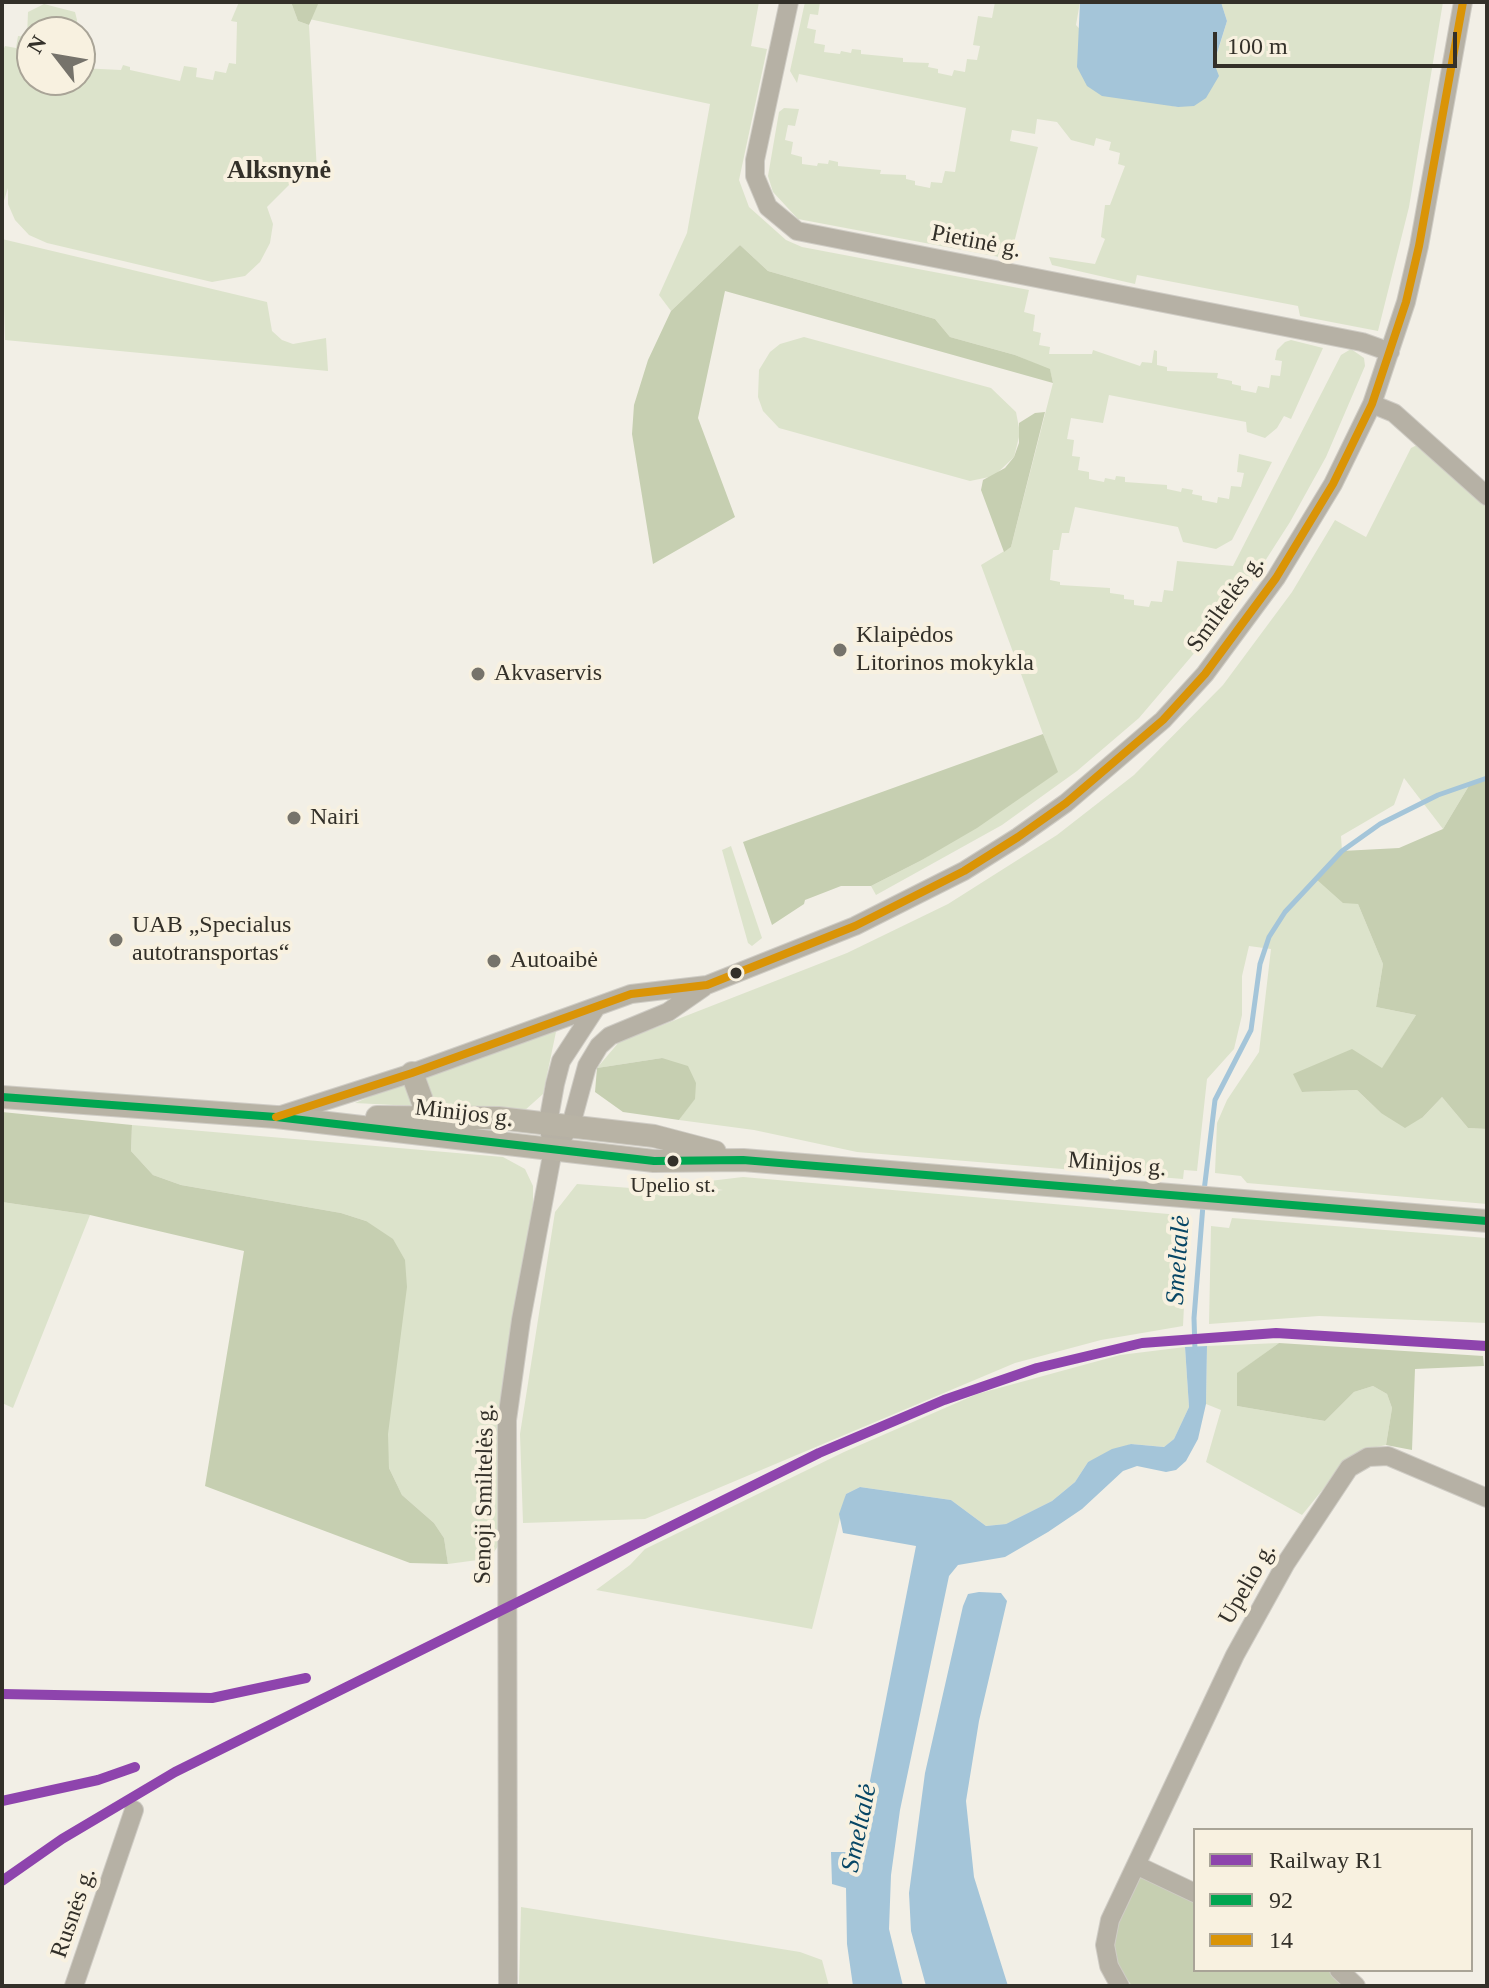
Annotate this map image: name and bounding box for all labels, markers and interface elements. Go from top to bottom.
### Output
north arrow [16,16,96,96]
scale bar [1217,16,1461,66]
text: N [22,31,52,58]
text: 100 m [1227,33,1288,59]
district label: Alksnynė [227,155,331,187]
street label: Pietinė g. [929,219,1023,265]
street label: Smiltelės g. [1181,550,1271,658]
place label: Klaipėdos Litorinos mokykla [856,622,1034,678]
marker: Klaipėdos Litorinos mokykla [831,641,849,659]
place label: Akvaservis [494,660,602,688]
marker: Akvaservis [469,665,487,683]
place label: Nairi [310,804,359,832]
marker: Nairi [285,809,303,827]
place label: UAB „Specialus autotransportas“ [132,912,291,968]
marker: UAB „Specialus autotransportas“ [107,931,125,949]
place label: Autoaibė [510,947,598,975]
marker: Autoaibė [485,952,503,970]
unlabelled marker [728,965,744,981]
street label: Minijos g. [413,1094,515,1134]
street label: Minijos g. [1067,1146,1167,1184]
marker: Upelio st. [665,1153,681,1169]
place label: Upelio st. [630,1173,716,1199]
water label: Smeltalė [1160,1214,1198,1306]
street label: Senoji Smiltelės g. [469,1403,501,1585]
street label: Upelio g. [1213,1538,1283,1630]
water label: Smeltalė [835,1781,885,1875]
legend [1193,1828,1473,1972]
text: Railway R1 [1269,1847,1383,1873]
street label: Rusnės g. [45,1864,103,1962]
text: 92 [1269,1887,1293,1913]
text: 14 [1269,1927,1293,1953]

